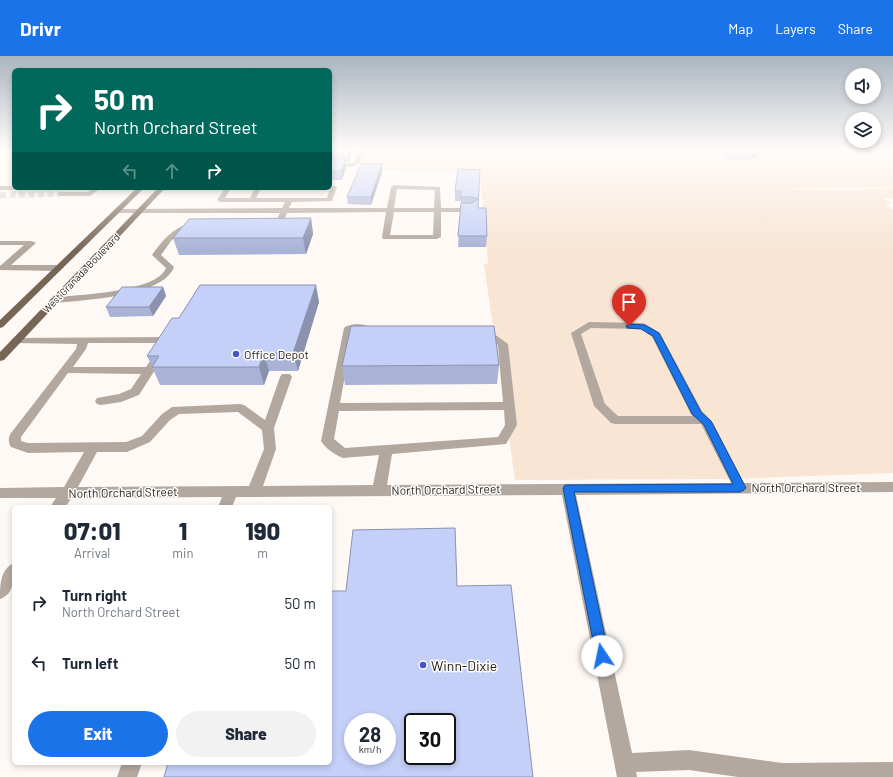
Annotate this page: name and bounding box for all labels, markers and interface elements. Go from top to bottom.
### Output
text: Drivr [20,17,61,40]
text: Map [728,20,753,37]
text: Layers [775,20,816,37]
text: Share [838,20,873,37]
map controls [845,68,881,148]
button: sound [845,68,881,104]
text: 50 m [94,82,154,116]
icon: right [28,84,80,136]
button: layers [845,112,881,148]
text: North Orchard Street [94,116,258,138]
icon: left [119,160,141,182]
icon: ahead [161,160,183,182]
icon: right [203,160,225,182]
street label: West Granada Boulevard [40,231,122,315]
pin [612,285,646,326]
icon: arrive [618,291,640,313]
place label: Office Depot [244,347,309,361]
marker: Office Depot [231,349,241,359]
street label: North Orchard Street [751,480,861,494]
street label: North Orchard Street [391,481,501,497]
street label: North Orchard Street [68,484,178,500]
text: 07:01 [64,516,121,545]
text: 1 [179,516,187,545]
text: 190 [245,516,280,545]
text: Arrival [74,545,110,561]
text: min [172,545,193,561]
text: m [257,545,268,561]
text: Turn right [62,586,127,604]
icon: right [28,592,50,614]
text: 50 m [284,594,316,612]
text: North Orchard Street [62,604,180,620]
position arrow [581,635,623,677]
icon: left [28,652,50,674]
text: Turn left [62,654,118,672]
text: 50 m [284,654,316,672]
place label: Winn-Dixie [431,657,497,674]
marker: Winn-Dixie [418,660,428,670]
button: Exit [28,711,168,757]
button: Share [176,711,316,757]
speed limit sign: 30 [404,713,456,765]
text: 28 [359,722,381,746]
text: km/h [359,743,381,755]

